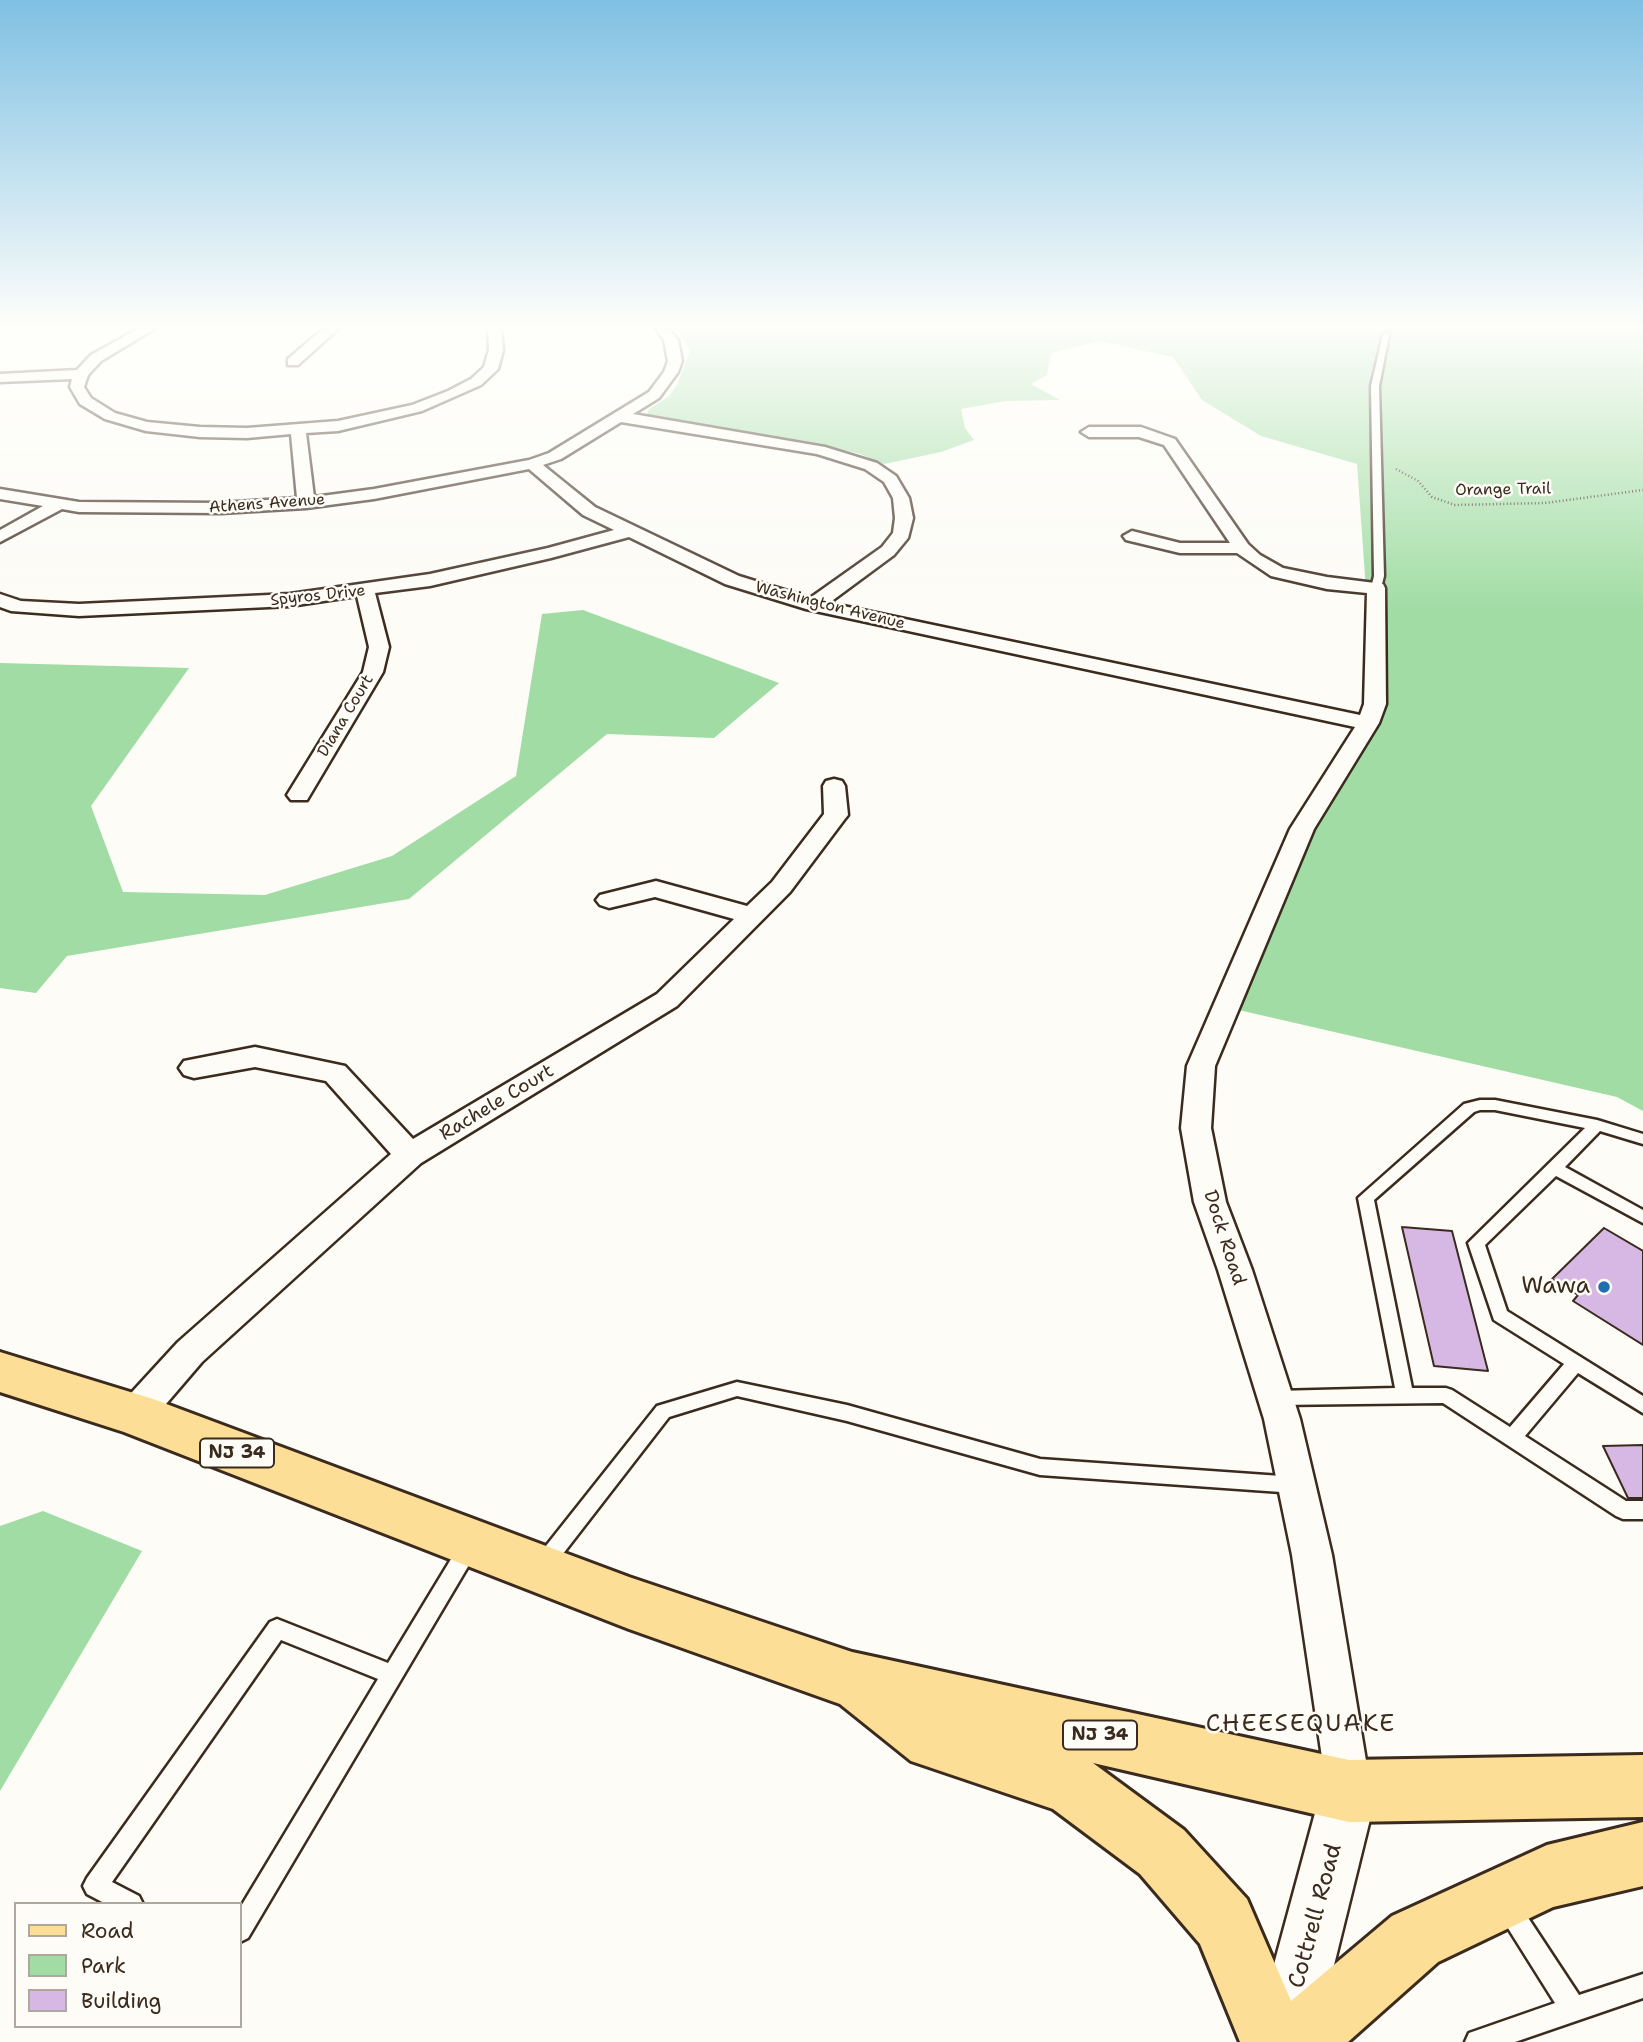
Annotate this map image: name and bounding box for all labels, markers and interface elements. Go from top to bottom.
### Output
street label: Orange Trail [1455,480,1551,500]
street label: Athens Avenue [208,490,326,518]
street label: Washington Avenue [753,578,907,634]
street label: Spyros Drive [270,581,366,611]
street label: Diana Court [314,671,378,761]
street label: Rachele Court [436,1060,558,1146]
street label: Dock Road [1198,1188,1250,1288]
place label: Wawa [1521,1273,1590,1301]
marker: Wawa [1596,1279,1612,1295]
road number: NJ 34 [200,1438,274,1468]
district label: CHEESEQUAKE [1207,1711,1395,1739]
road number: NJ 34 [1063,1720,1137,1750]
street label: Cottrell Road [1283,1841,1349,1991]
legend [14,1902,242,2028]
text: Road [81,1917,134,1945]
text: Park [81,1952,126,1980]
text: Building [81,1987,161,2015]

